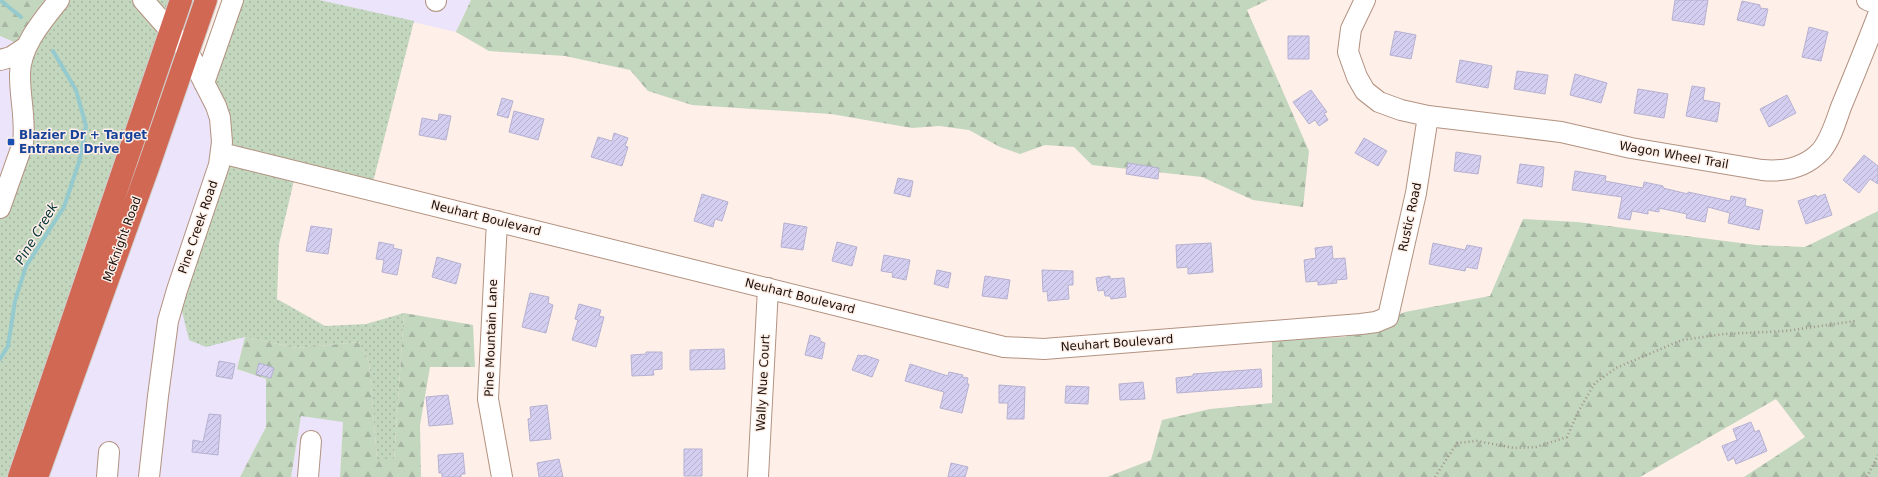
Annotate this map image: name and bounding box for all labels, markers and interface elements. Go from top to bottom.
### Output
place label: Blazier Dr + Target Entrance Drive [19,128,147,156]
marker: Blazier Dr + Target Entrance Drive [6,137,16,147]
street label: Wagon Wheel Trail [1618,138,1730,172]
street label: Pine Creek Road [175,178,221,276]
street label: Rustic Road [1396,181,1424,253]
street label: McKnight Road [100,194,144,284]
street label: Neuhart Boulevard [429,198,543,238]
water label: Pine Creek [12,199,61,267]
street label: Neuhart Boulevard [743,276,857,316]
street label: Pine Mountain Lane [482,279,500,397]
street label: Neuhart Boulevard [1060,332,1174,354]
street label: Wally Nue Court [753,334,773,432]

